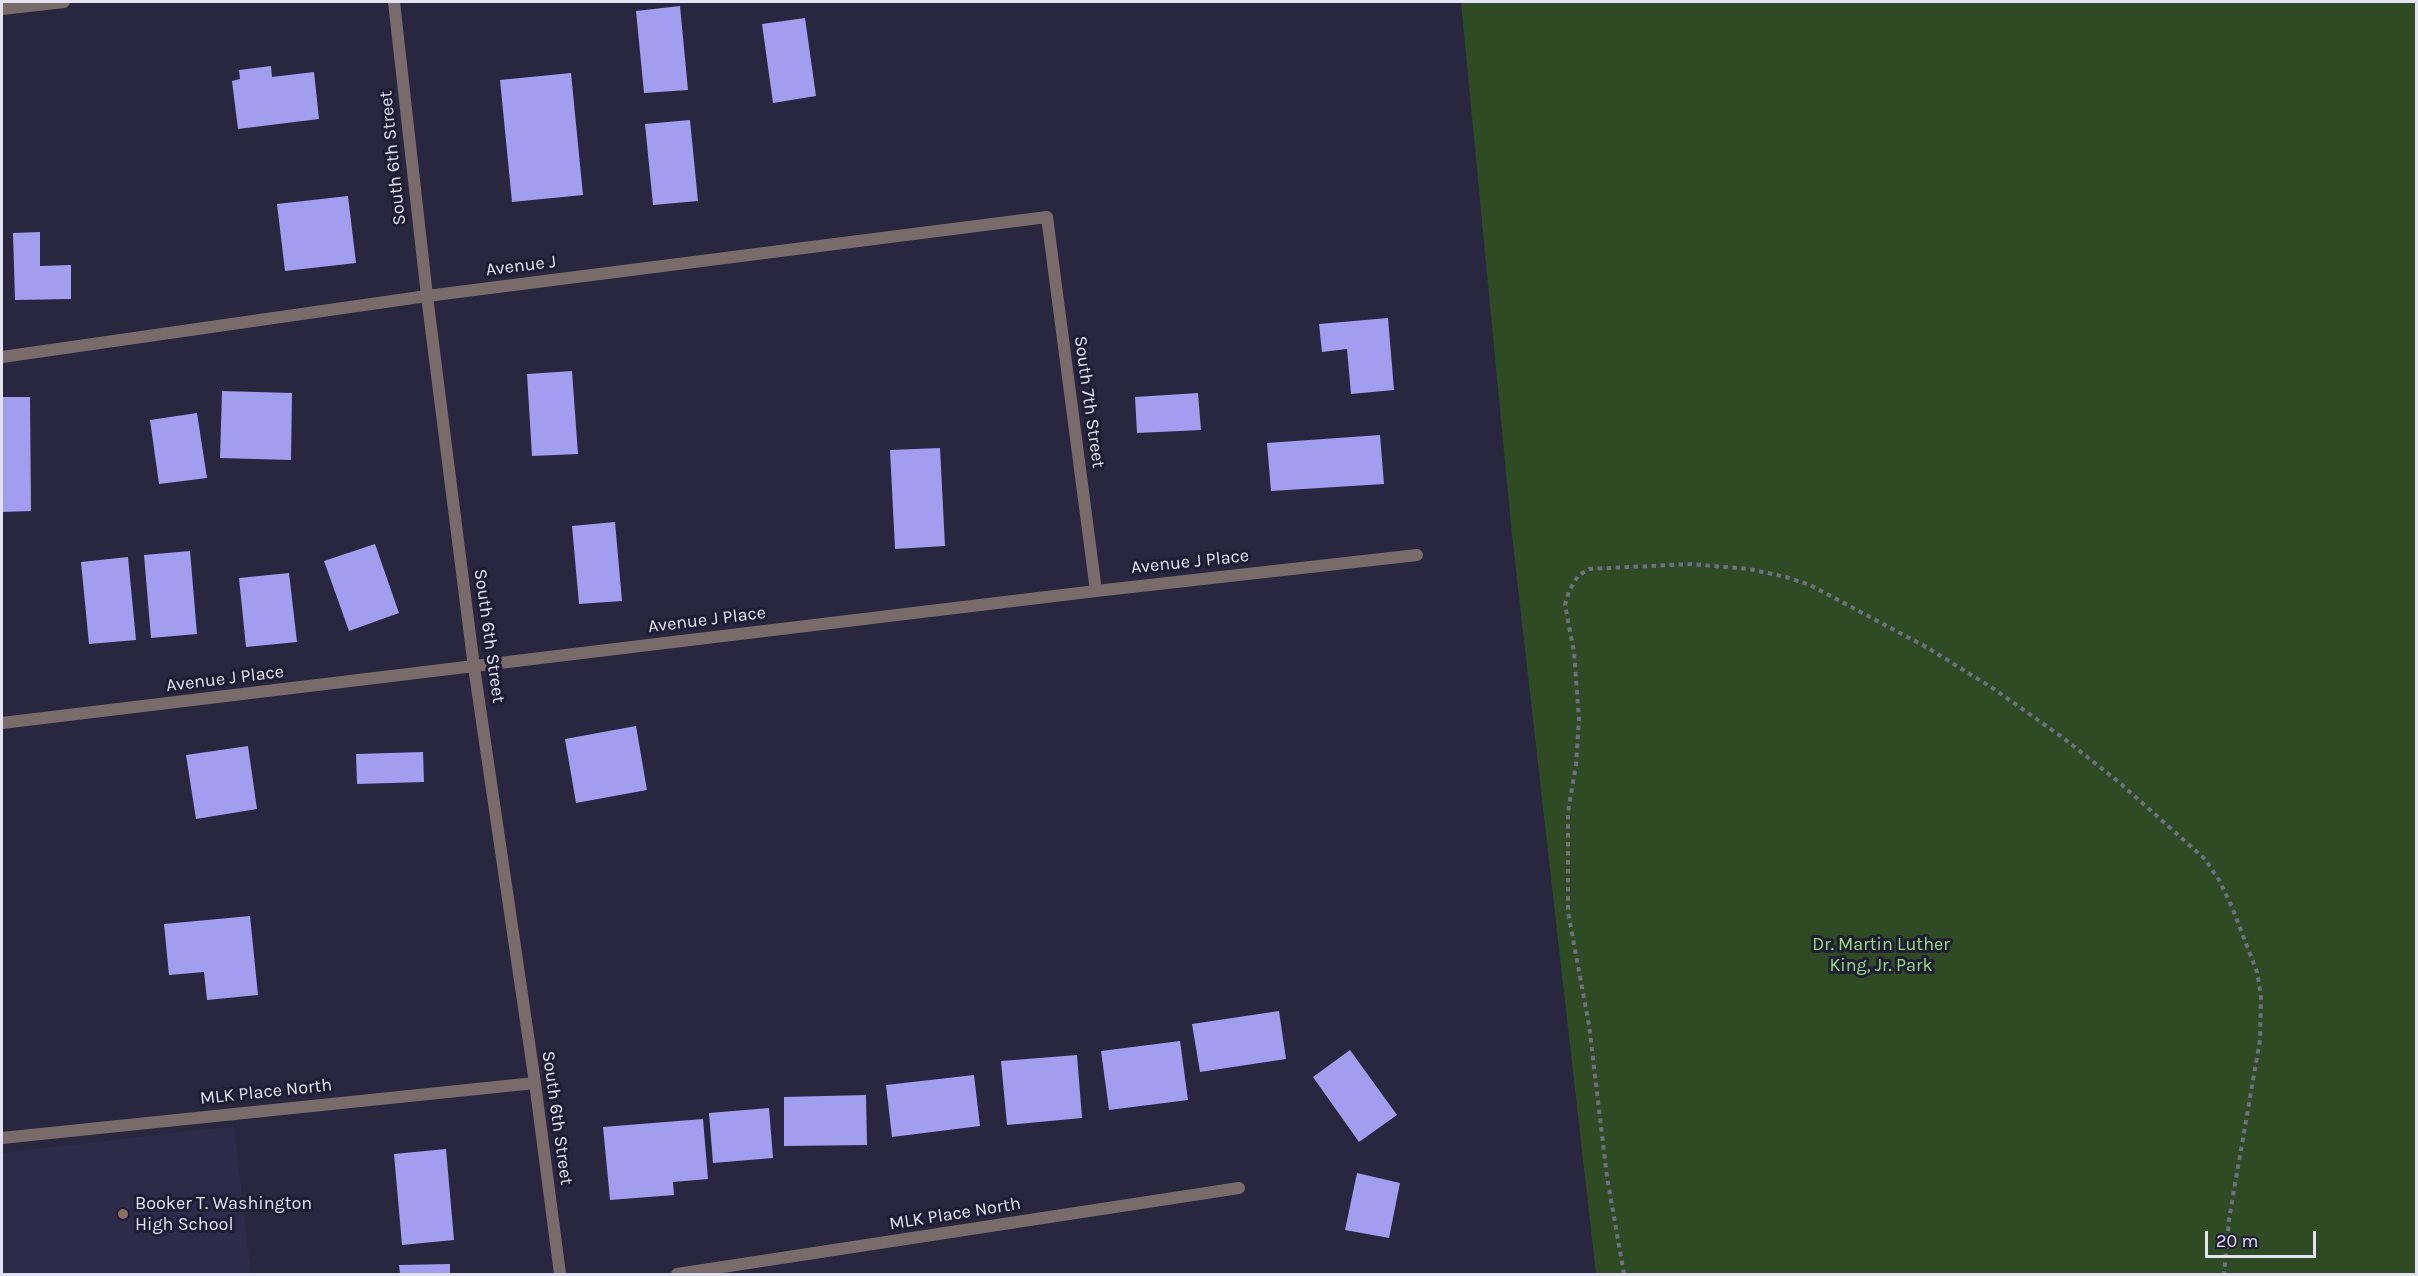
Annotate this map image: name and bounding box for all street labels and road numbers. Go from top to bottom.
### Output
street label: South 6th Street [375,90,411,226]
street label: Avenue J [485,251,557,281]
street label: South 7th Street [1069,335,1109,469]
street label: Avenue J Place [1130,545,1250,579]
street label: South 6th Street [469,568,509,704]
street label: Avenue J Place [647,602,767,638]
street label: Avenue J Place [165,661,285,697]
street label: South 6th Street [537,1050,577,1186]
street label: MLK Place North [199,1074,333,1110]
street label: MLK Place North [888,1193,1022,1235]

